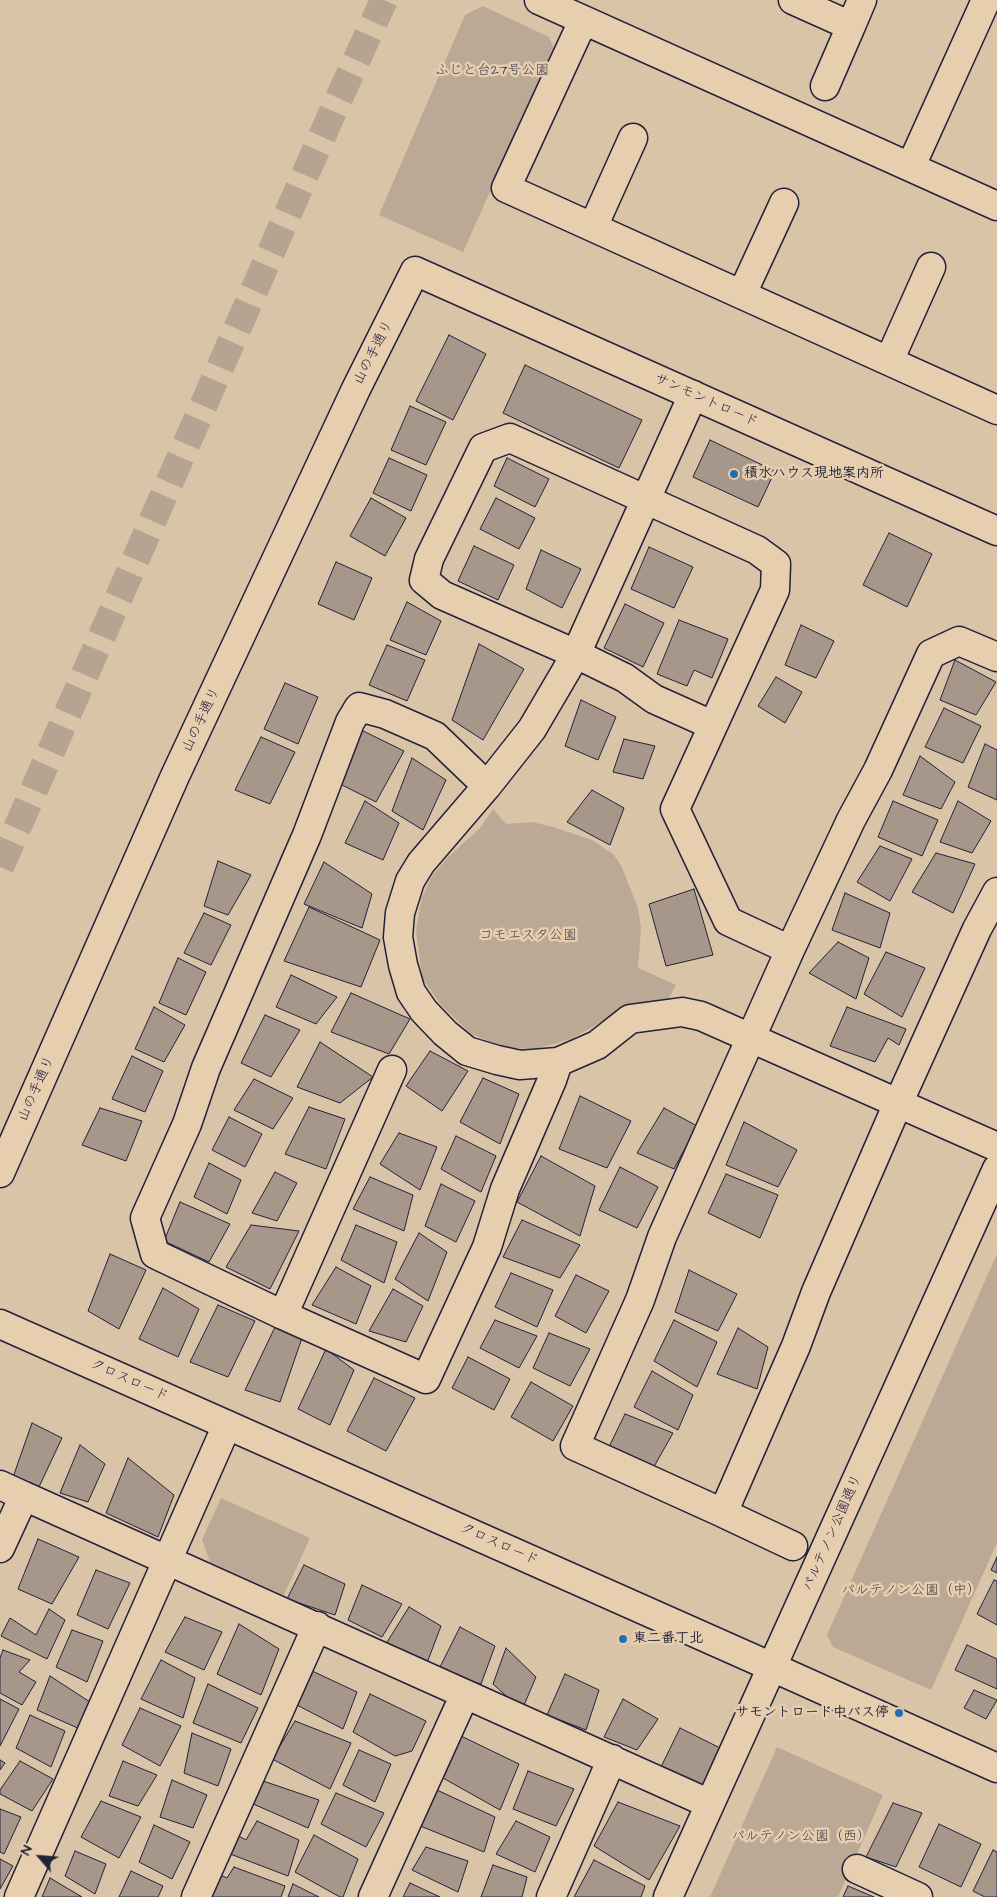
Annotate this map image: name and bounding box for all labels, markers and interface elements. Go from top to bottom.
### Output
park label: ふじと台27号公園 [435,63,549,79]
street label: 山の手通り [351,318,397,388]
street label: サンモントロード [651,371,761,431]
place label: 積水ハウス現地案内所 [744,466,884,482]
marker: 積水ハウス現地案内所 [728,468,740,480]
street label: 山の手通り [180,685,224,755]
park label: コモエスタ公園 [479,928,577,944]
street label: 山の手通り [15,1054,59,1124]
street label: クロスロード [87,1356,171,1406]
street label: パルテノン公園通り [800,1472,866,1594]
street label: クロスロード [457,1520,541,1570]
park label: パルテノン公園（中） [841,1583,981,1599]
place label: 東二番丁北 [633,1631,703,1647]
marker: 東二番丁北 [617,1633,629,1645]
place label: サモントロード中バス停 [735,1705,889,1721]
marker: サモントロード中バス停 [893,1707,905,1719]
park label: パルテノン公園（西） [731,1829,871,1845]
north arrow [15,1832,65,1882]
text: N [16,1842,38,1859]

